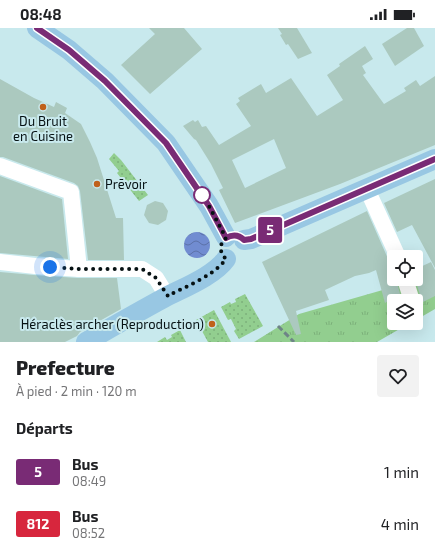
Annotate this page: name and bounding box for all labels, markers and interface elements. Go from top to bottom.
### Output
text: 08:48 [20,5,62,23]
marker: Du Bruit en Cuisine [38,102,48,112]
place label: Du Bruit en Cuisine [13,113,73,144]
place label: Prēvoir [105,176,147,192]
marker: Prēvoir [92,179,102,189]
unlabelled marker [193,186,211,204]
line badge: 5 [257,217,283,243]
text: 5 [266,221,274,238]
map controls [387,250,423,330]
button: locate [387,250,423,286]
your location [40,257,60,277]
button: layers [387,294,423,330]
place label: Héraclès archer (Reproduction) [21,316,204,332]
marker: Héraclès archer (Reproduction) [207,319,217,329]
button: heart [377,355,419,397]
text: Prefecture [16,356,115,379]
text: À pied · 2 min · 120 m [16,383,137,399]
text: Départs [16,419,73,437]
text: Bus [72,455,98,473]
text: 5 [34,463,42,480]
text: 1 min [384,463,419,481]
text: 08:49 [72,473,106,489]
text: Bus [72,507,98,525]
text: 812 [27,515,49,532]
text: 4 min [381,515,419,533]
text: 08:52 [72,525,105,541]

